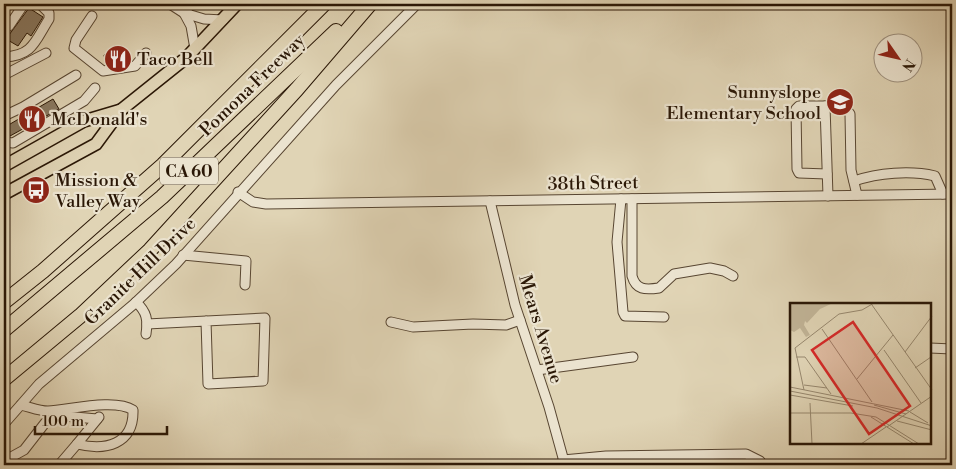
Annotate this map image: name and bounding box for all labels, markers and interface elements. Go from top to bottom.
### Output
street label: Pomona Freeway [195,29,310,142]
north arrow [874,32,924,82]
restaurant icon: Taco Bell [103,44,133,74]
place label: Taco Bell [137,48,214,71]
text: N [897,55,919,74]
place label: Sunnyslope Elementary School [666,81,822,125]
school or university icon: Sunnyslope Elementary School [825,87,855,117]
restaurant icon: McDonald's [17,104,47,134]
place label: McDonald's [51,108,148,131]
road number: CA 60 [160,158,218,185]
place label: Mission & Valley Way [54,169,141,213]
street label: 38th Street [547,171,639,196]
bus stop icon: Mission & Valley Way [21,175,51,205]
street label: Granite Hill Drive [80,212,201,330]
street label: Mears Avenue [513,272,568,386]
inset map [790,303,931,444]
scale bar [35,404,168,436]
text: 100 m [42,412,84,431]

